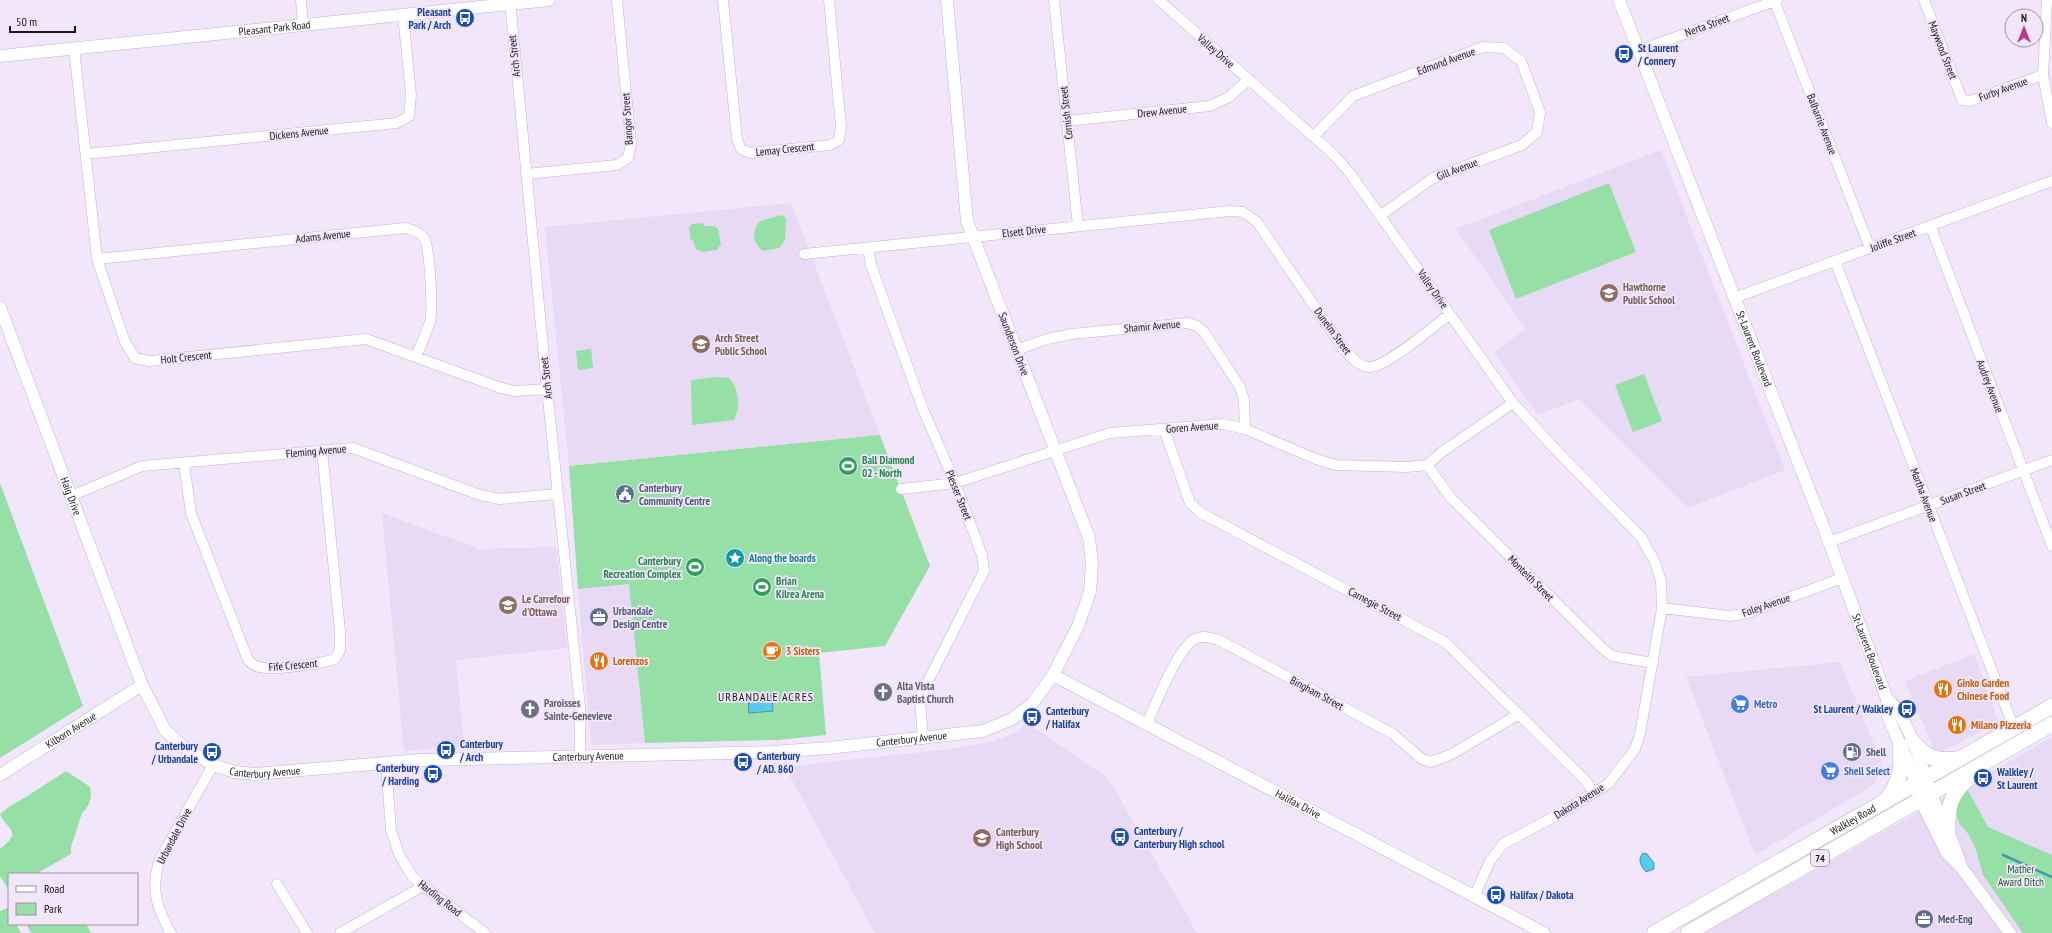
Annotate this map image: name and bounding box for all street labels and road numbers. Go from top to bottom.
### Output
street label: Nerta Street [1683,11,1731,39]
street label: Pleasant Park Road [238,17,311,39]
street label: Maywood Street [1925,19,1961,81]
street label: Valley Drive [1194,30,1238,71]
street label: Arch Street [505,34,523,78]
street label: Edmond Avenue [1415,44,1477,78]
street label: Furby Avenue [1977,74,2030,104]
street label: Cornish Street [1056,86,1076,140]
street label: Balharrie Avenue [1804,92,1840,157]
street label: Bangor Street [618,93,636,145]
street label: Drew Avenue [1137,101,1188,121]
street label: Dickens Avenue [269,123,330,143]
street label: Lemay Crescent [755,139,815,159]
street label: Gill Avenue [1435,155,1480,183]
street label: Elsett Drive [1001,222,1047,240]
street label: Joliffe Street [1867,225,1918,255]
street label: Adams Avenue [295,226,352,246]
street label: Valley Drive [1414,266,1452,312]
street label: Dunelm Street [1311,305,1355,357]
street label: St-Laurent Boulevard [1733,309,1775,389]
street label: Saunderson Drive [996,310,1033,378]
street label: Shamir Avenue [1123,317,1181,335]
street label: Holt Crescent [160,347,212,367]
street label: Arch Street [537,356,555,400]
street label: Audrey Avenue [1973,357,2007,415]
street label: Goren Avenue [1165,418,1219,436]
street label: Fleming Avenue [285,441,347,461]
street label: Martha Avenue [1907,466,1941,524]
street label: Plesser Street [943,468,975,522]
street label: Haig Drive [57,475,85,518]
street label: Susan Street [1938,478,1988,508]
street label: Monteith Street [1505,552,1557,604]
street label: Carnegie Street [1346,584,1404,624]
street label: Foley Avenue [1740,590,1792,620]
street label: St-Laurent Boulevard [1849,611,1890,692]
street label: Fife Crescent [268,656,318,674]
street label: Bingham Street [1288,673,1346,713]
street label: Kilborn Avenue [43,708,99,751]
street label: Canterbury Avenue [875,728,948,750]
street label: Canterbury Avenue [553,748,624,764]
street label: Canterbury Avenue [228,763,301,781]
street label: Dakota Avenue [1551,780,1607,822]
street label: Halifax Drive [1273,786,1324,822]
street label: Walkley Road [1828,801,1878,838]
street label: Urbandale Drive [153,805,195,866]
road number: 74 [1811,850,1829,866]
street label: Harding Road [416,877,465,919]

